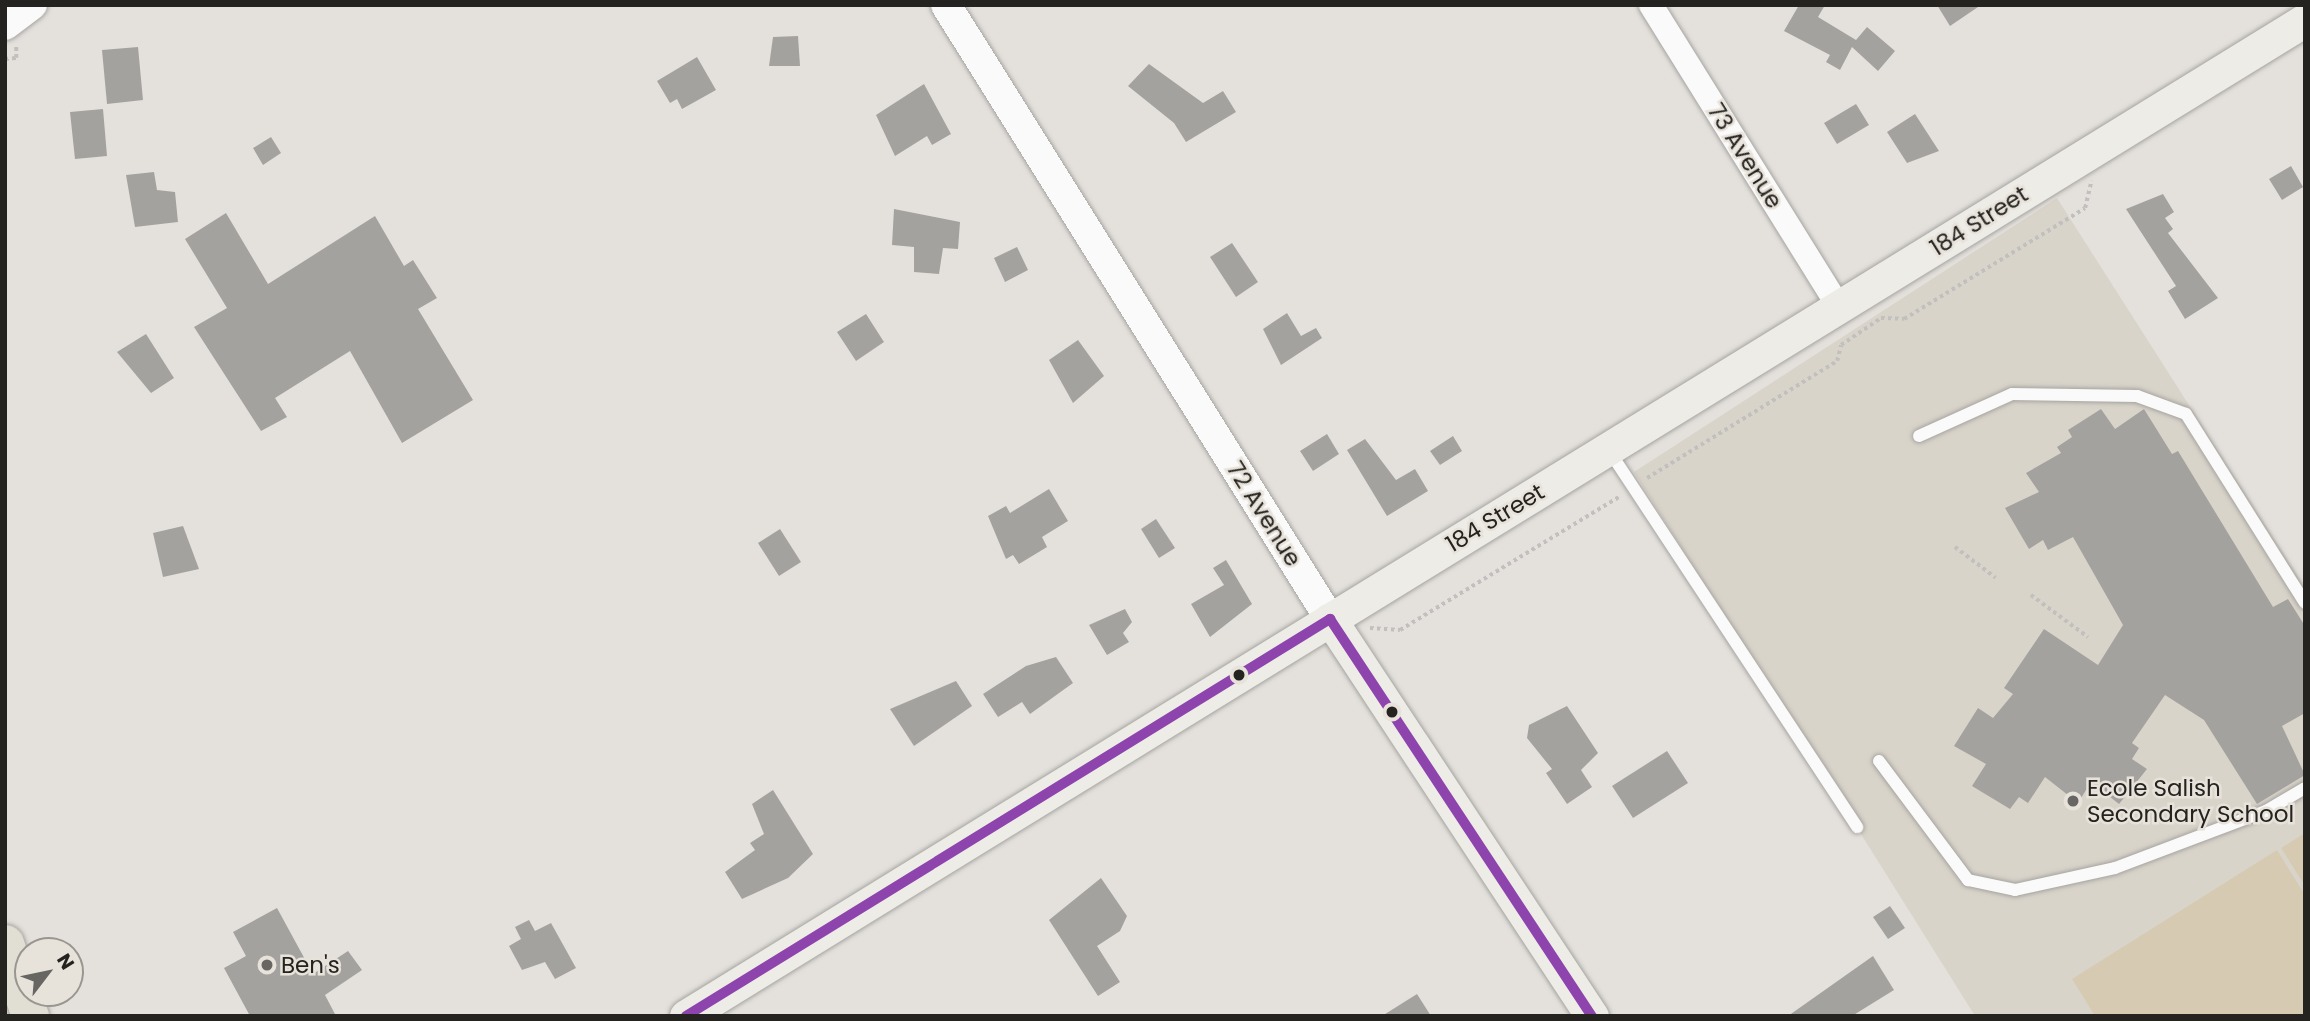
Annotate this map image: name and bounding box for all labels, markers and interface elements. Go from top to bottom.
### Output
street label: 73 Avenue [1702,98,1788,214]
street label: 184 Street [1925,180,2033,262]
street label: 72 Avenue [1221,457,1307,571]
street label: 184 Street [1441,478,1549,558]
unlabelled marker [1232,668,1246,682]
unlabelled marker [1385,705,1399,719]
place label: Ecole Salish Secondary School [2087,774,2294,828]
marker: Ecole Salish Secondary School [2065,793,2081,809]
north arrow [14,937,84,1007]
text: N [50,948,81,975]
place label: Ben's [281,951,340,979]
marker: Ben's [259,957,275,973]

